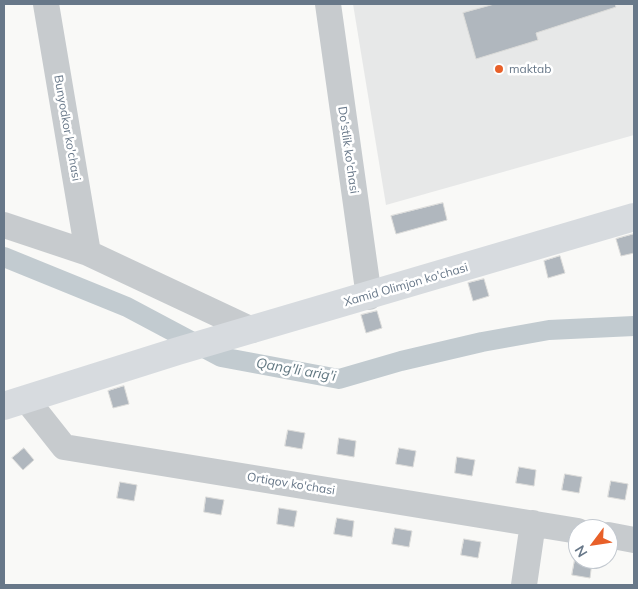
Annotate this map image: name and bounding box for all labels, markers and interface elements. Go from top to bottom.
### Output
place label: maktab [509,62,551,76]
marker: maktab [493,63,505,75]
street label: Bunyodkor ko'chasi [51,74,83,182]
street label: Do'stlik ko'chasi [335,105,361,195]
street label: Xamid Olimjon ko'chasi [342,260,470,310]
water label: Qang'li arig'i [255,355,337,385]
street label: Ortiqov ko'chasi [246,470,336,498]
north arrow [568,519,618,569]
text: N [571,542,591,560]

